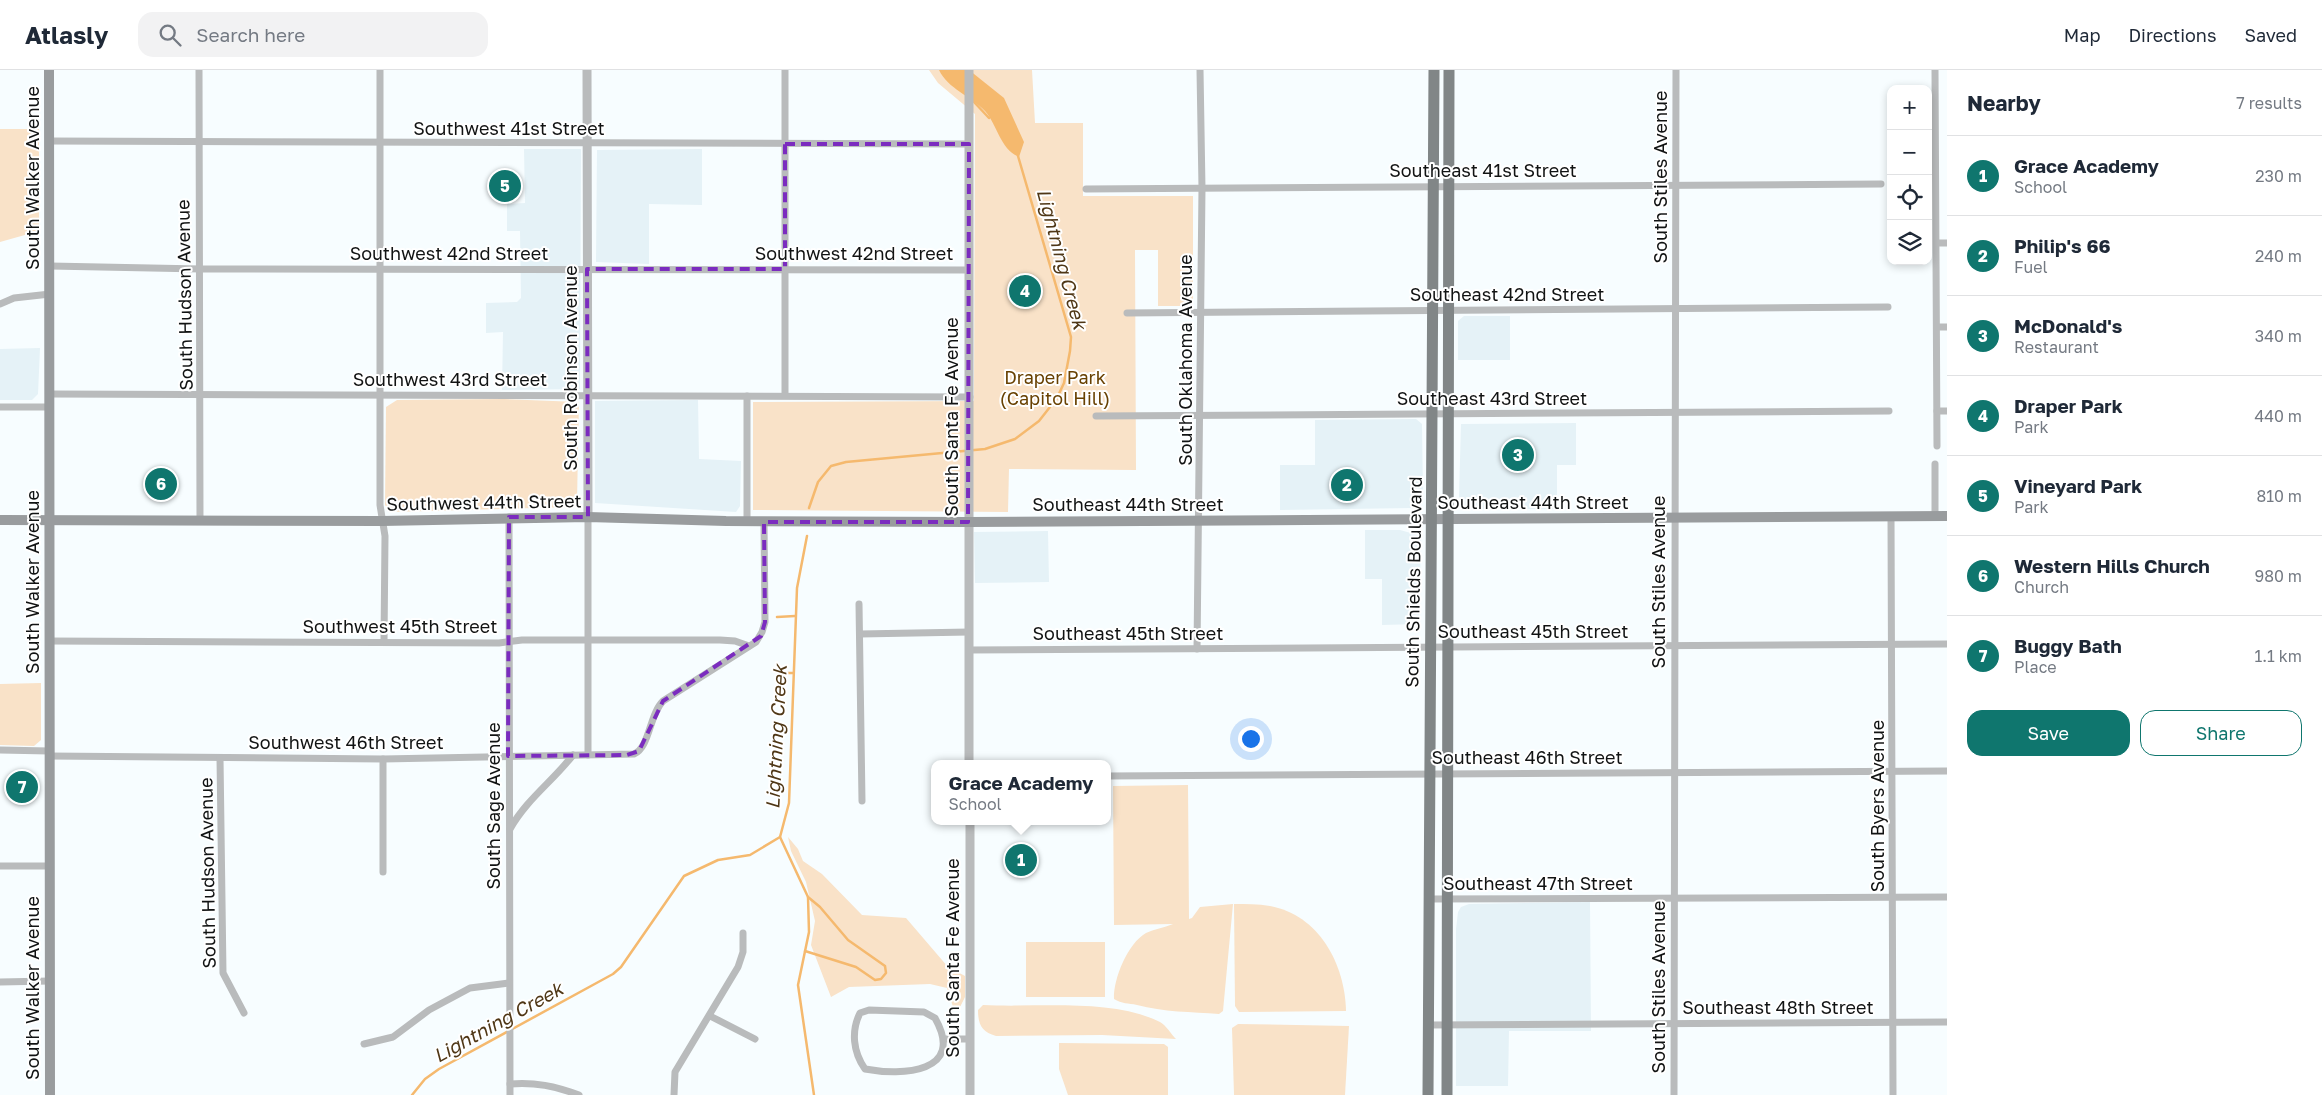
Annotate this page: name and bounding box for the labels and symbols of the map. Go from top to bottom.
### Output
street label: South Walker Avenue [21,86,43,270]
street label: South Stiles Avenue [1649,91,1671,263]
street label: Southwest 41st Street [413,117,605,139]
street label: Southeast 41st Street [1389,159,1577,181]
pin: 5 [489,167,521,205]
water label: Lightning Creek [1033,186,1093,334]
street label: South Hudson Avenue [171,199,197,391]
street label: Southwest 42nd Street [350,242,548,264]
street label: Southwest 42nd Street [755,242,953,264]
street label: South Oklahoma Avenue [1174,254,1196,466]
street label: South Robinson Avenue [559,265,581,471]
pin: 4 [1009,272,1041,310]
street label: Southeast 42nd Street [1410,283,1604,305]
street label: South Santa Fe Avenue [940,317,962,517]
park label: Draper Park (Capitol Hill) [1000,366,1110,409]
street label: Southwest 43rd Street [353,368,547,390]
street label: Southeast 43rd Street [1397,387,1587,409]
pin: 3 [1502,436,1534,474]
pin: 6 [145,465,177,503]
pin: 2 [1331,466,1363,504]
street label: South Shields Boulevard [1400,476,1426,688]
street label: Southwest 44th Street [386,489,582,515]
street label: South Walker Avenue [21,490,43,674]
street label: Southeast 44th Street [1437,491,1629,513]
street label: Southeast 44th Street [1032,493,1224,515]
street label: South Stiles Avenue [1647,496,1669,668]
street label: Southwest 45th Street [303,615,497,637]
street label: Southeast 45th Street [1438,620,1628,642]
street label: Southeast 45th Street [1033,622,1223,644]
water label: Lightning Creek [760,662,791,810]
street label: South Byers Avenue [1866,720,1888,892]
street label: South Sage Avenue [482,722,504,890]
your location [1238,726,1264,752]
street label: Southwest 46th Street [248,731,444,753]
street label: Southeast 46th Street [1431,746,1623,768]
pin: 7 [6,768,38,806]
street label: South Hudson Avenue [194,777,220,969]
pin: 1 [1005,841,1037,879]
street label: South Santa Fe Avenue [941,858,963,1058]
street label: Southeast 47th Street [1443,872,1633,894]
street label: South Walker Avenue [21,896,43,1080]
street label: South Stiles Avenue [1647,901,1669,1073]
water label: Lightning Creek [429,975,569,1067]
street label: Southeast 48th Street [1682,996,1874,1018]

